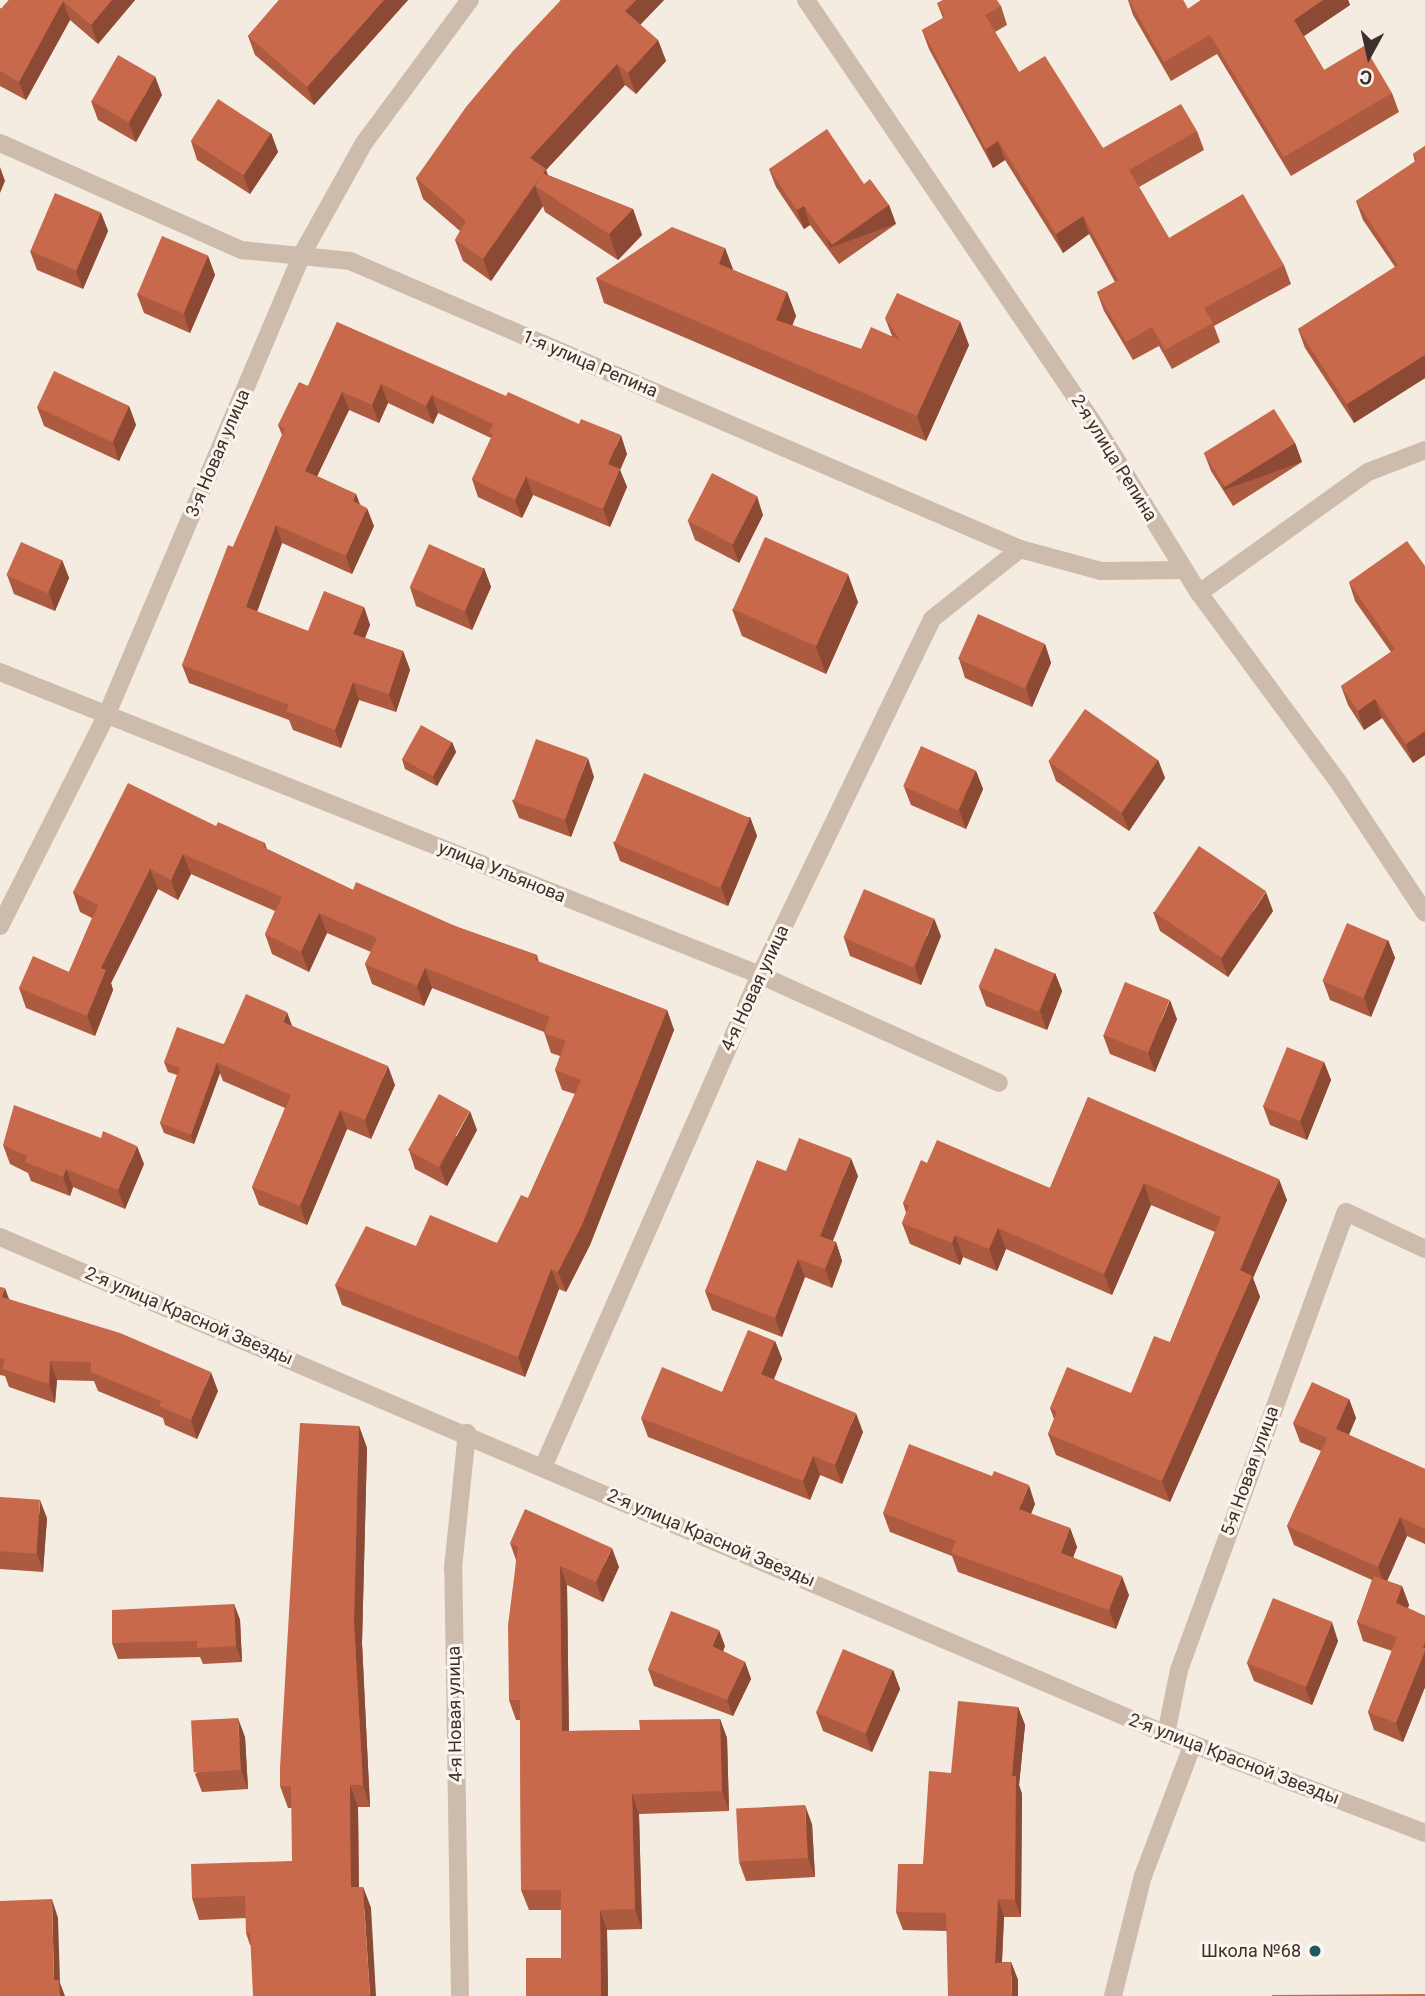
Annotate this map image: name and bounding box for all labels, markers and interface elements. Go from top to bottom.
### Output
north arrow [1334,21,1404,91]
text: С [1358,65,1374,90]
street label: 1-я улица Репина [519,326,661,402]
street label: 3-я Новая улица [181,386,255,520]
street label: 2-я улица Репина [1066,391,1162,525]
street label: улица Ульянова [435,837,569,907]
street label: 4-я Новая улица [716,922,794,1054]
street label: 2-я улица Красной Звезды [82,1262,296,1370]
street label: 5-я Новая улица [1217,1403,1283,1539]
street label: 2-я улица Красной Звезды [604,1484,818,1592]
street label: 4-я Новая улица [443,1646,467,1782]
street label: 2-я улица Красной Звезды [1126,1709,1342,1809]
place label: Школа №68 [1201,1940,1301,1962]
marker: Школа №68 [1307,1943,1323,1959]

